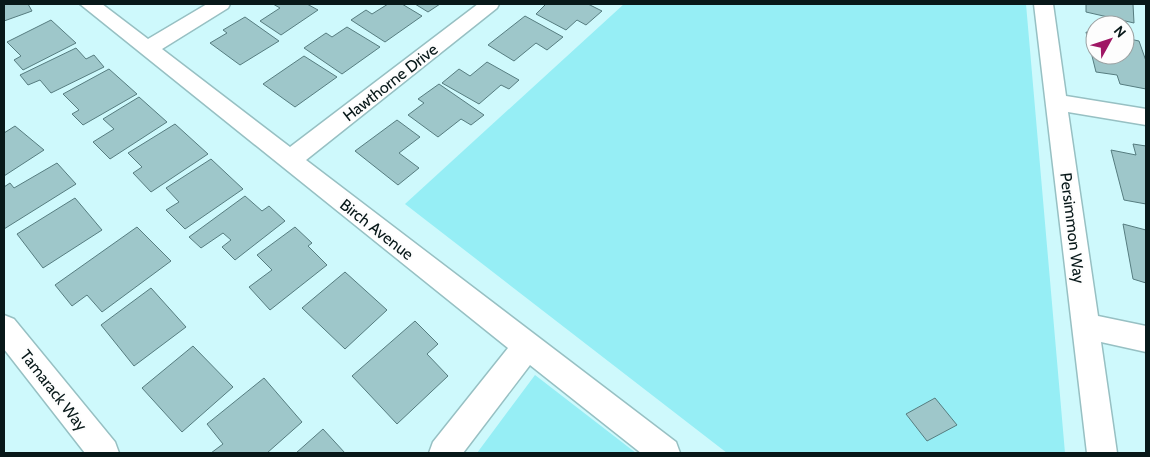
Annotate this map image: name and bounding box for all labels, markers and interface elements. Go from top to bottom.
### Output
north arrow [1085,15,1135,65]
text: N [1110,22,1130,41]
street label: Hawthorne Drive [339,40,441,125]
street label: Persimmon Way [1056,172,1089,285]
street label: Birch Avenue [336,195,417,264]
street label: Tamarack Way [16,346,91,435]

